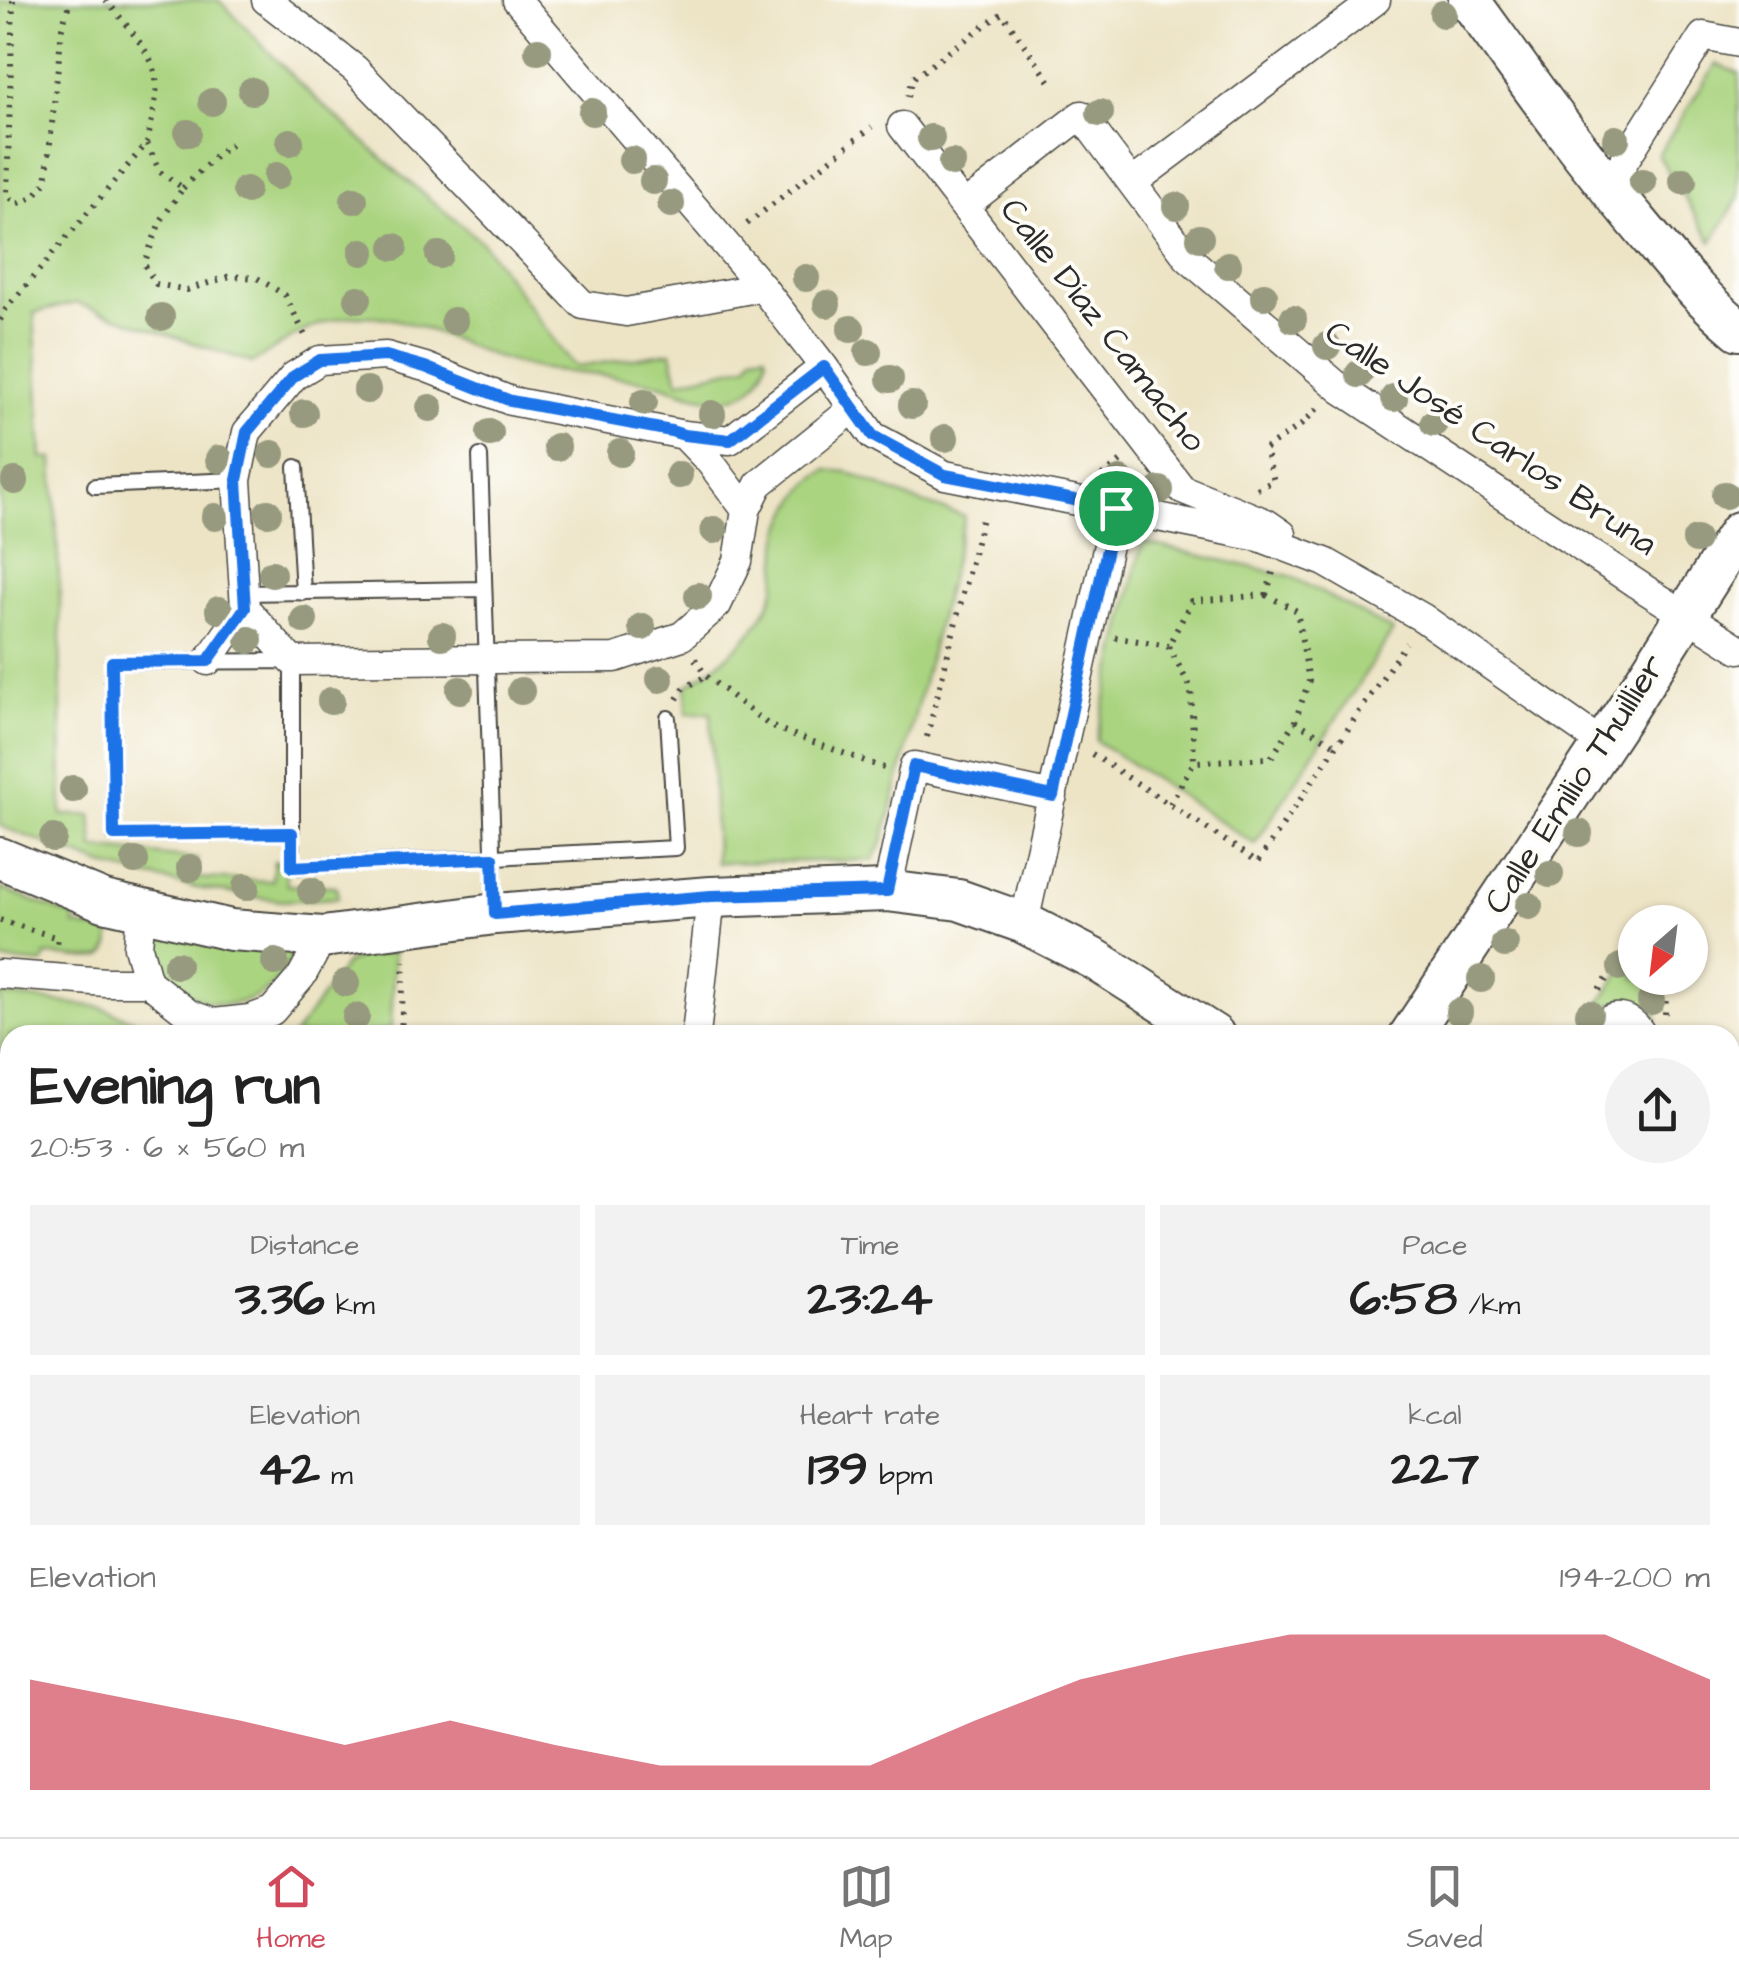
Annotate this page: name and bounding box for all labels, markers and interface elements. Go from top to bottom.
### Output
street label: Calle Díaz Camacho [988,188,1218,463]
street label: Calle José Carlos Bruna [1315,308,1667,568]
pin [1074,466,1159,551]
icon: arrive [1089,481,1144,536]
street label: Calle Emilio Thuillier [1472,644,1678,924]
north arrow [1618,905,1708,995]
map controls [1618,905,1708,995]
text: Evening run [30,1049,320,1125]
button: share [1605,1058,1710,1163]
text: 20:53 · 6 × 560 m [30,1125,304,1170]
text: Distance [251,1226,359,1265]
text: Time [841,1226,899,1265]
text: Pace [1403,1226,1467,1265]
text: 3.36 [235,1265,325,1334]
text: 23:24 [807,1265,933,1334]
text: 6:58 [1350,1265,1457,1334]
text: km [325,1286,375,1325]
text: /km [1457,1286,1520,1325]
text: Elevation [250,1396,360,1435]
text: Heart rate [800,1396,940,1435]
text: kcal [1408,1396,1462,1435]
text: 42 [257,1435,320,1504]
text: 139 [808,1435,868,1504]
text: 227 [1391,1435,1479,1504]
text: m [320,1456,353,1495]
text: bpm [868,1456,932,1495]
text: Elevation [30,1555,156,1600]
text: 194–200 m [1560,1555,1710,1600]
tab: Home [256,1859,326,1958]
tab: Map [839,1859,894,1958]
tab: Saved [1406,1859,1483,1958]

